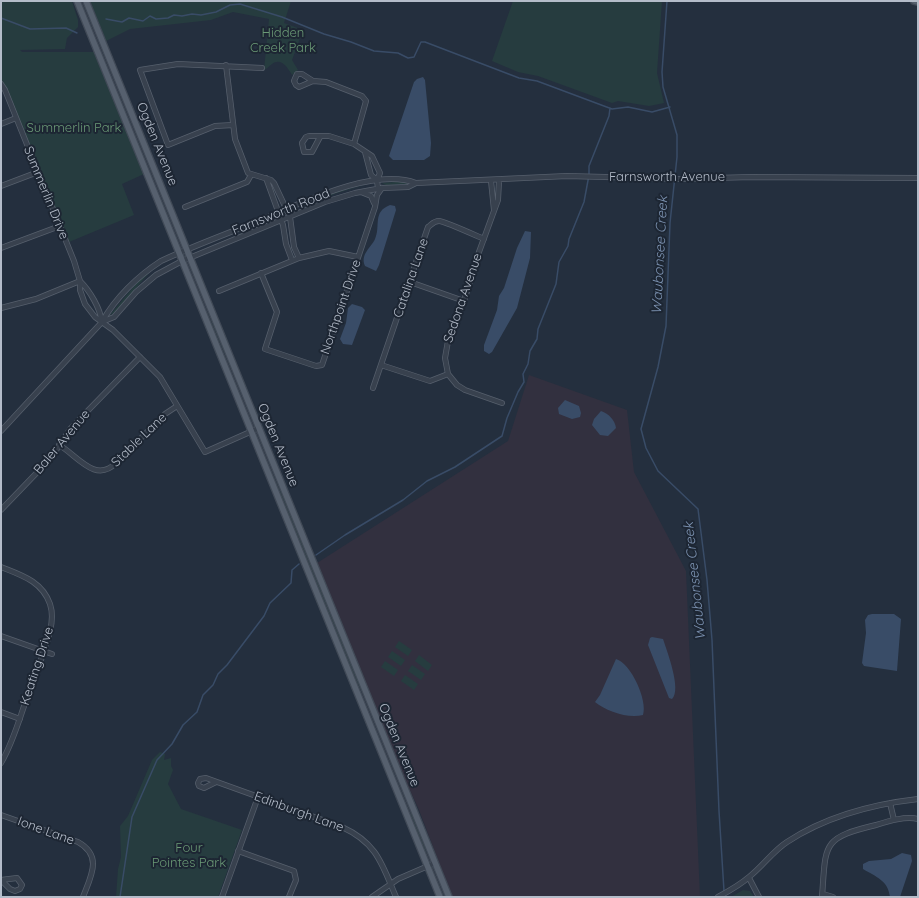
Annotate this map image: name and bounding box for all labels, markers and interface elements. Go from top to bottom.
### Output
park label: Hidden Creek Park [250,25,316,56]
street label: Ogden Avenue [133,100,181,188]
park label: Summerlin Park [26,120,122,136]
street label: Summerlin Drive [20,144,72,242]
street label: Farnsworth Avenue [609,169,725,185]
street label: Farnsworth Road [230,185,332,239]
water label: Waubonsee Creek [649,195,671,315]
street label: Catalina Lane [390,236,432,320]
street label: Sedona Avenue [440,251,486,345]
street label: Northpoint Drive [317,257,365,357]
street label: Ogden Avenue [254,401,302,489]
street label: Baler Avenue [30,407,94,477]
street label: Stable Lane [108,410,170,470]
water label: Waubonsee Creek [680,521,710,641]
street label: Keating Drive [17,625,57,707]
street label: Ogden Avenue [375,701,423,789]
street label: Edinburgh Lane [252,789,346,835]
street label: Ione Lane [16,814,76,848]
park label: Four Pointes Park [152,840,226,871]

